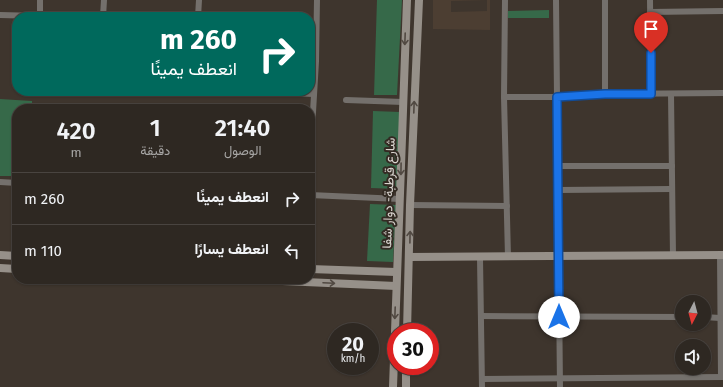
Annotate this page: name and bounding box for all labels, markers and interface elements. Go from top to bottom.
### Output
pin [634,12,668,53]
icon: arrive [640,18,662,40]
text: 260 m [160,23,237,56]
icon: right [251,28,303,80]
one-way arrow [402,32,409,45]
text: انعطف يمينًا [151,58,237,80]
one-way arrow [411,101,418,114]
text: 1 [150,114,161,142]
text: 21:40 [215,114,270,142]
text: 420 [57,117,96,145]
street label: شارع قرطبة- دوار شفا [379,137,400,249]
text: دقيقة [140,143,170,158]
text: الوصول [224,143,261,158]
text: m [71,145,82,160]
one-way arrow [397,162,405,175]
text: انعطف يمينًا [196,188,269,206]
icon: right [281,188,303,210]
text: 260 m [24,190,65,208]
one-way arrow [406,231,413,244]
text: انعطف يسارًا [194,240,269,258]
icon: left [281,240,303,262]
text: 110 m [24,242,62,260]
one-way arrow [322,280,335,287]
north arrow [675,295,711,331]
map controls [675,295,711,375]
position arrow [538,296,580,338]
one-way arrow [391,306,399,319]
speed limit sign: 30 [387,323,439,375]
text: 20 [342,332,364,356]
button: sound [675,339,711,375]
text: km/h [341,353,365,365]

